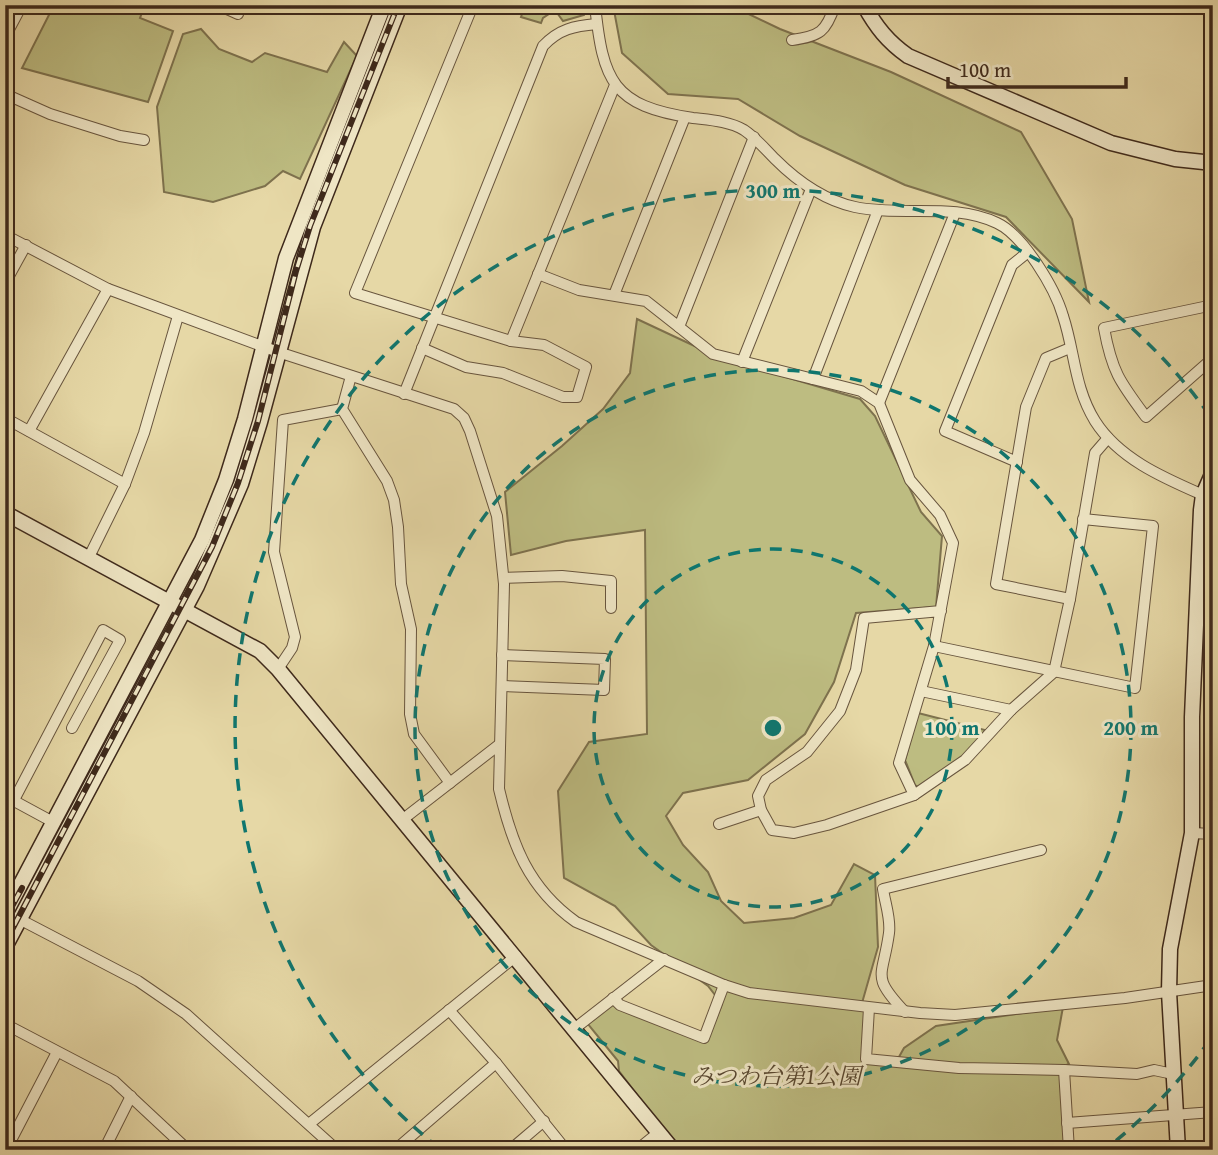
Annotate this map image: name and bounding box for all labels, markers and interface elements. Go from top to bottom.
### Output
scale bar [948,46,1127,90]
text: 100 m [959,54,1011,85]
text: 300 m [745,175,801,206]
text: 100 m [924,712,980,743]
text: 200 m [1103,712,1159,743]
centre of rings [761,716,785,740]
park label: みつわ台第1公園 [691,1059,865,1092]

